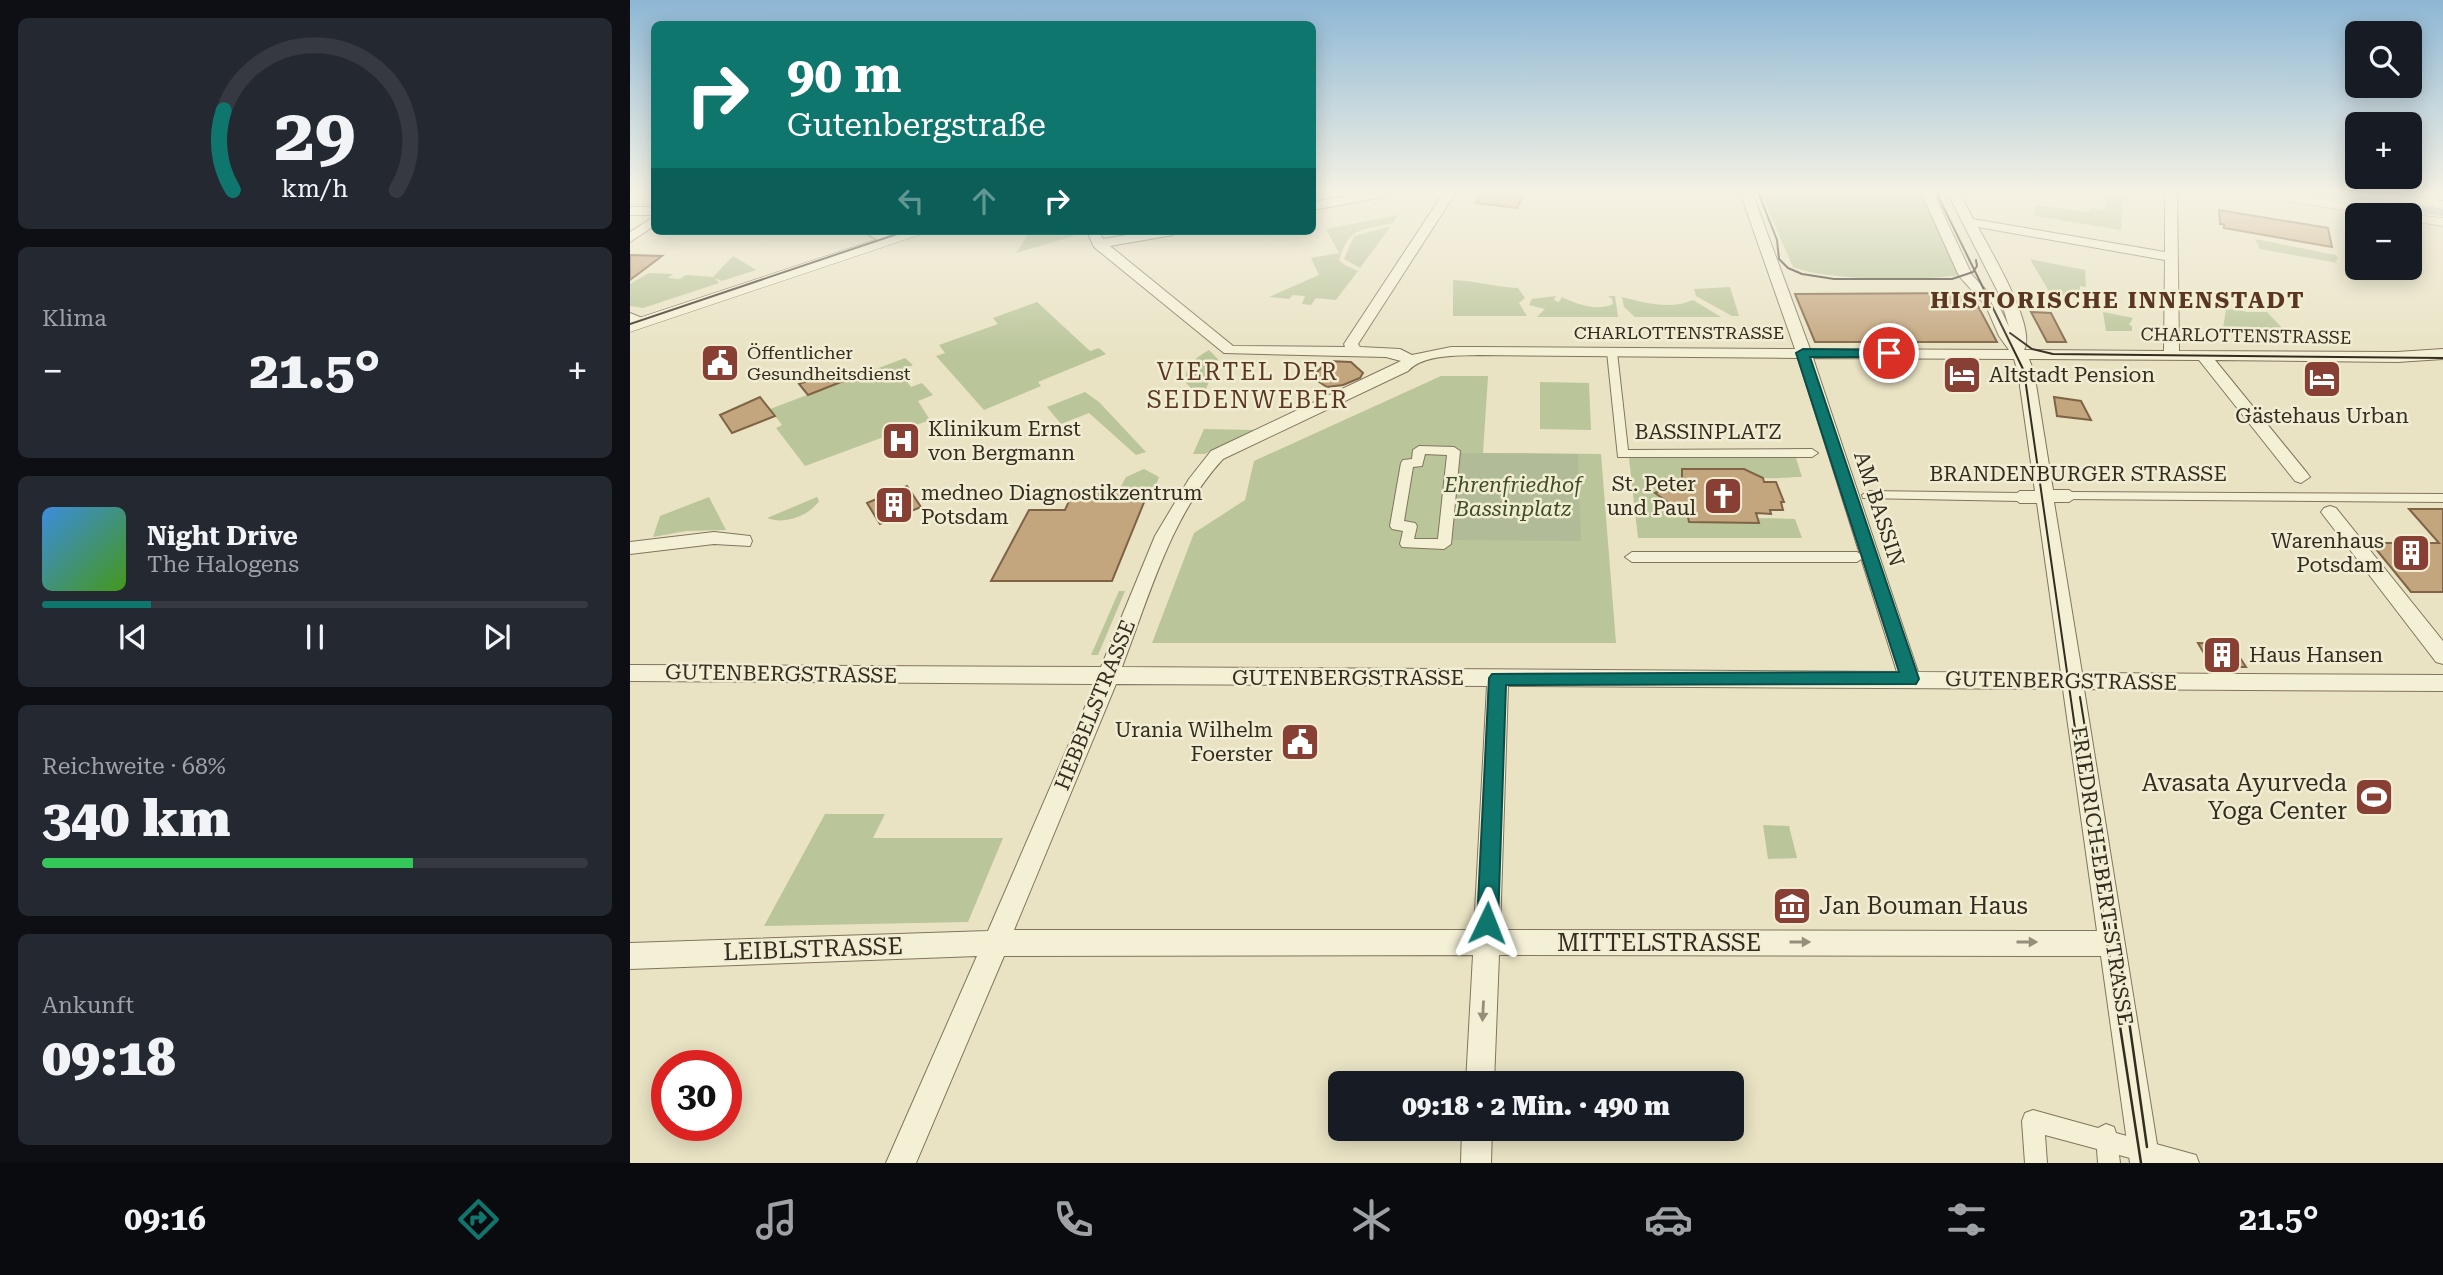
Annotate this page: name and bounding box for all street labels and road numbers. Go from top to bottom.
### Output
street label: CHARLOTTENSTRASSE [1574,322,1784,343]
street label: CHARLOTTENSTRASSE [2141,323,2351,348]
street label: BASSINPLATZ [1634,420,1782,444]
street label: AM BASSIN [1849,448,1909,570]
street label: BRANDENBURGER STRASSE [1929,462,2227,486]
street label: HEBBELSTRASSE [1050,616,1140,794]
street label: GUTENBERGSTRASSE [665,660,897,688]
street label: GUTENBERGSTRASSE [1232,666,1464,690]
street label: GUTENBERGSTRASSE [1945,667,2177,695]
street label: FRIEDRICH-EBERT-STRASSE [2066,725,2138,1027]
street label: MITTELSTRASSE [1557,929,1761,957]
street label: LEIBLSTRASSE [723,932,903,966]

